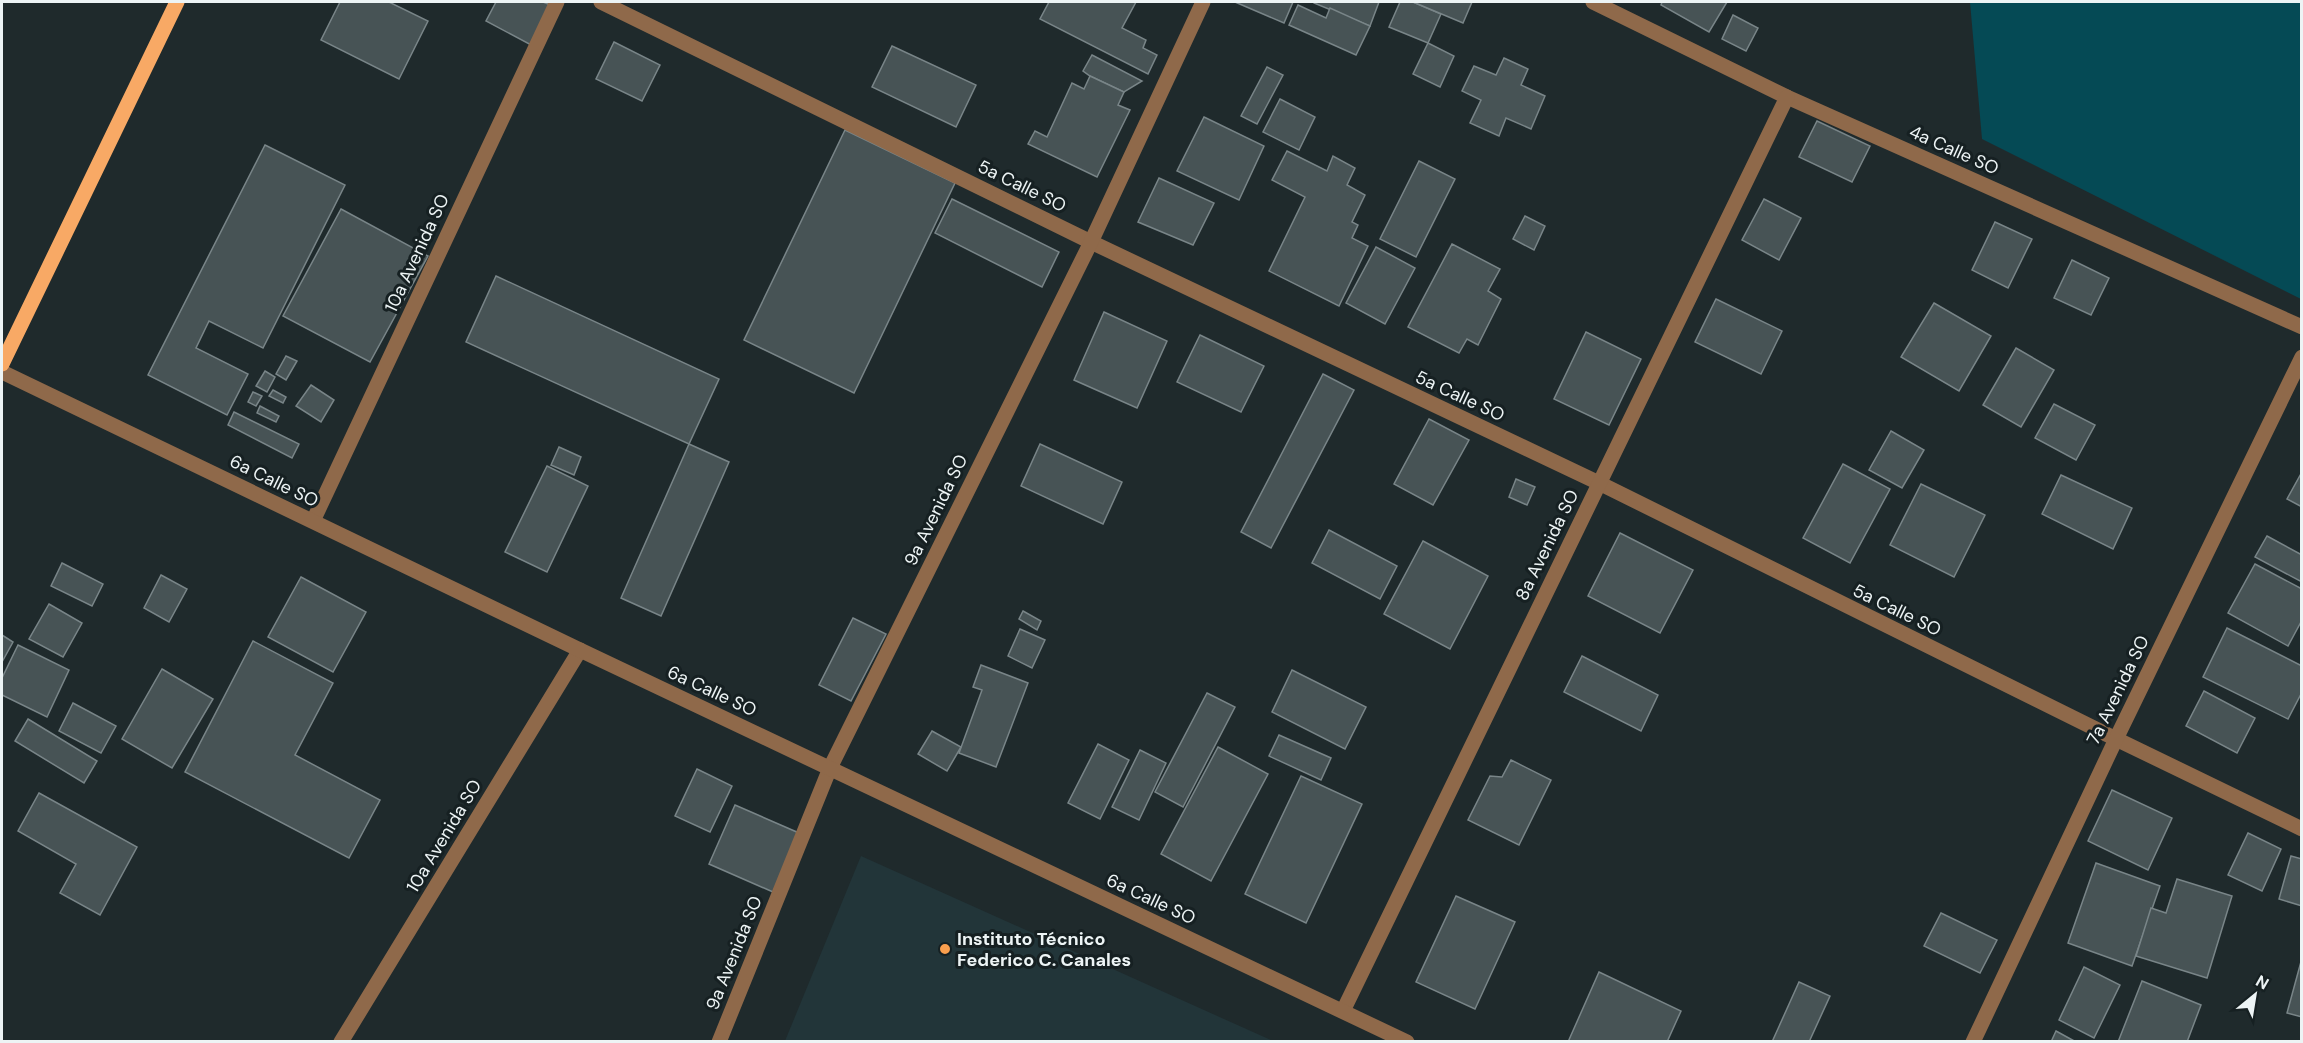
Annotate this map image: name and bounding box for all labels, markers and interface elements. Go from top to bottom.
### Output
street label: 4a Calle SO [1905,120,2003,180]
street label: 5a Calle SO [974,154,1070,218]
street label: 10a Avenida SO [379,190,455,316]
street label: 5a Calle SO [1412,365,1508,427]
street label: 6a Calle SO [226,449,322,513]
street label: 9a Avenida SO [899,450,973,570]
street label: 8a Avenida SO [1510,485,1584,605]
street label: 5a Calle SO [1849,578,1945,642]
street label: 7a Avenida SO [2081,631,2155,749]
street label: 6a Calle SO [663,660,761,722]
street label: 10a Avenida SO [401,775,487,897]
street label: 6a Calle SO [1102,868,1200,930]
street label: 9a Avenida SO [700,892,768,1014]
place label: Instituto Técnico Federico C. Canales [957,927,1131,972]
marker: Instituto Técnico Federico C. Canales [938,942,952,956]
north arrow [2225,965,2285,1025]
text: N [2252,970,2273,994]

